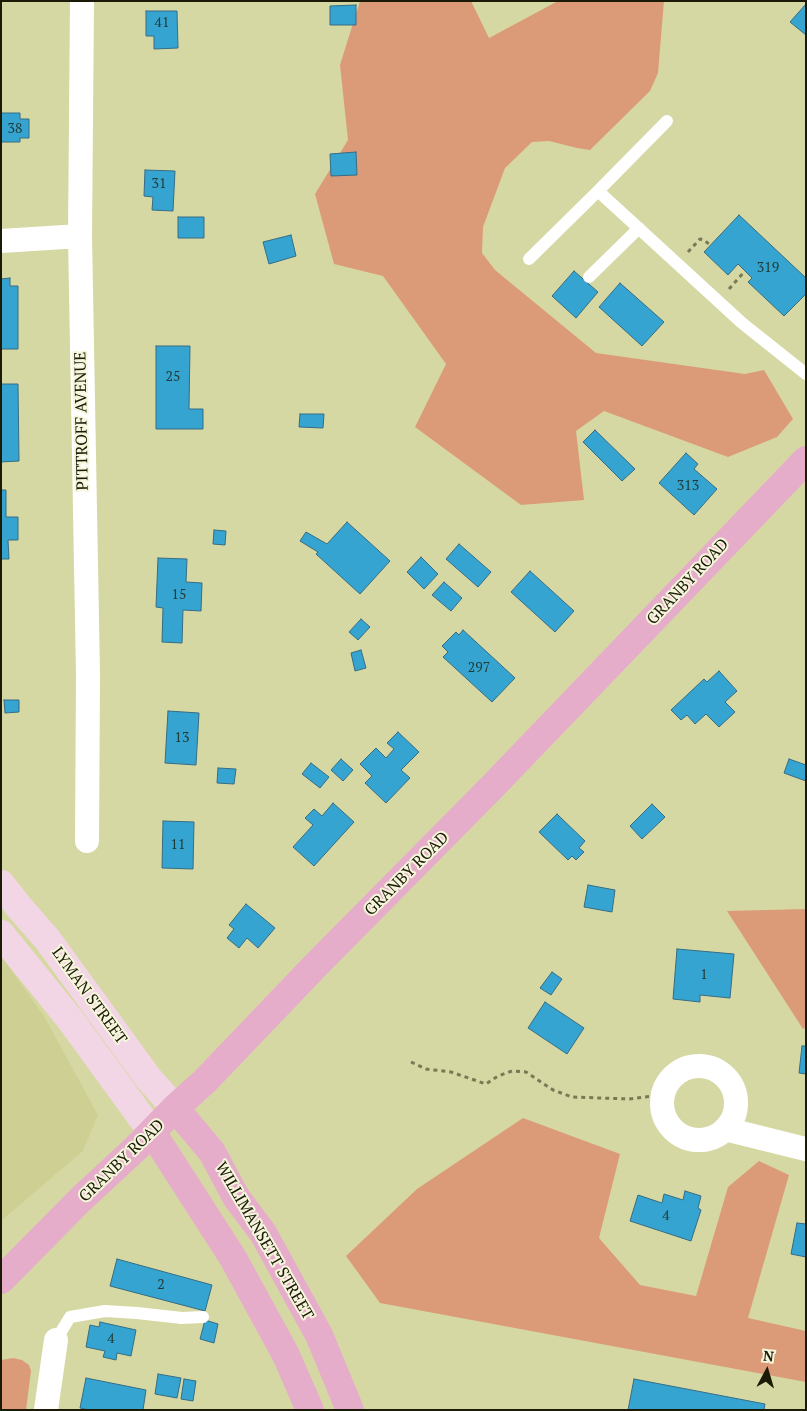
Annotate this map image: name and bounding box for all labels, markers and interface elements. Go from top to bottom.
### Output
house number: 41 [155,15,169,31]
house number: 38 [8,121,22,137]
house number: 31 [152,176,166,192]
house number: 319 [757,260,779,276]
street label: PITTROFF AVENUE [71,351,93,491]
house number: 25 [166,369,180,385]
house number: 313 [677,478,699,494]
street label: GRANBY ROAD [643,535,733,629]
house number: 15 [172,587,186,603]
house number: 297 [468,660,490,676]
house number: 13 [175,730,189,746]
street label: GRANBY ROAD [361,828,453,920]
house number: 11 [171,837,185,853]
street label: LYMAN STREET [47,944,131,1048]
house number: 1 [700,967,708,983]
street label: GRANBY ROAD [75,1116,169,1206]
street label: WILLIMANSETT STREET [211,1159,317,1323]
house number: 4 [662,1208,670,1224]
house number: 2 [157,1277,165,1293]
house number: 4 [107,1331,115,1347]
north arrow [742,1346,792,1396]
text: N [762,1346,775,1366]

